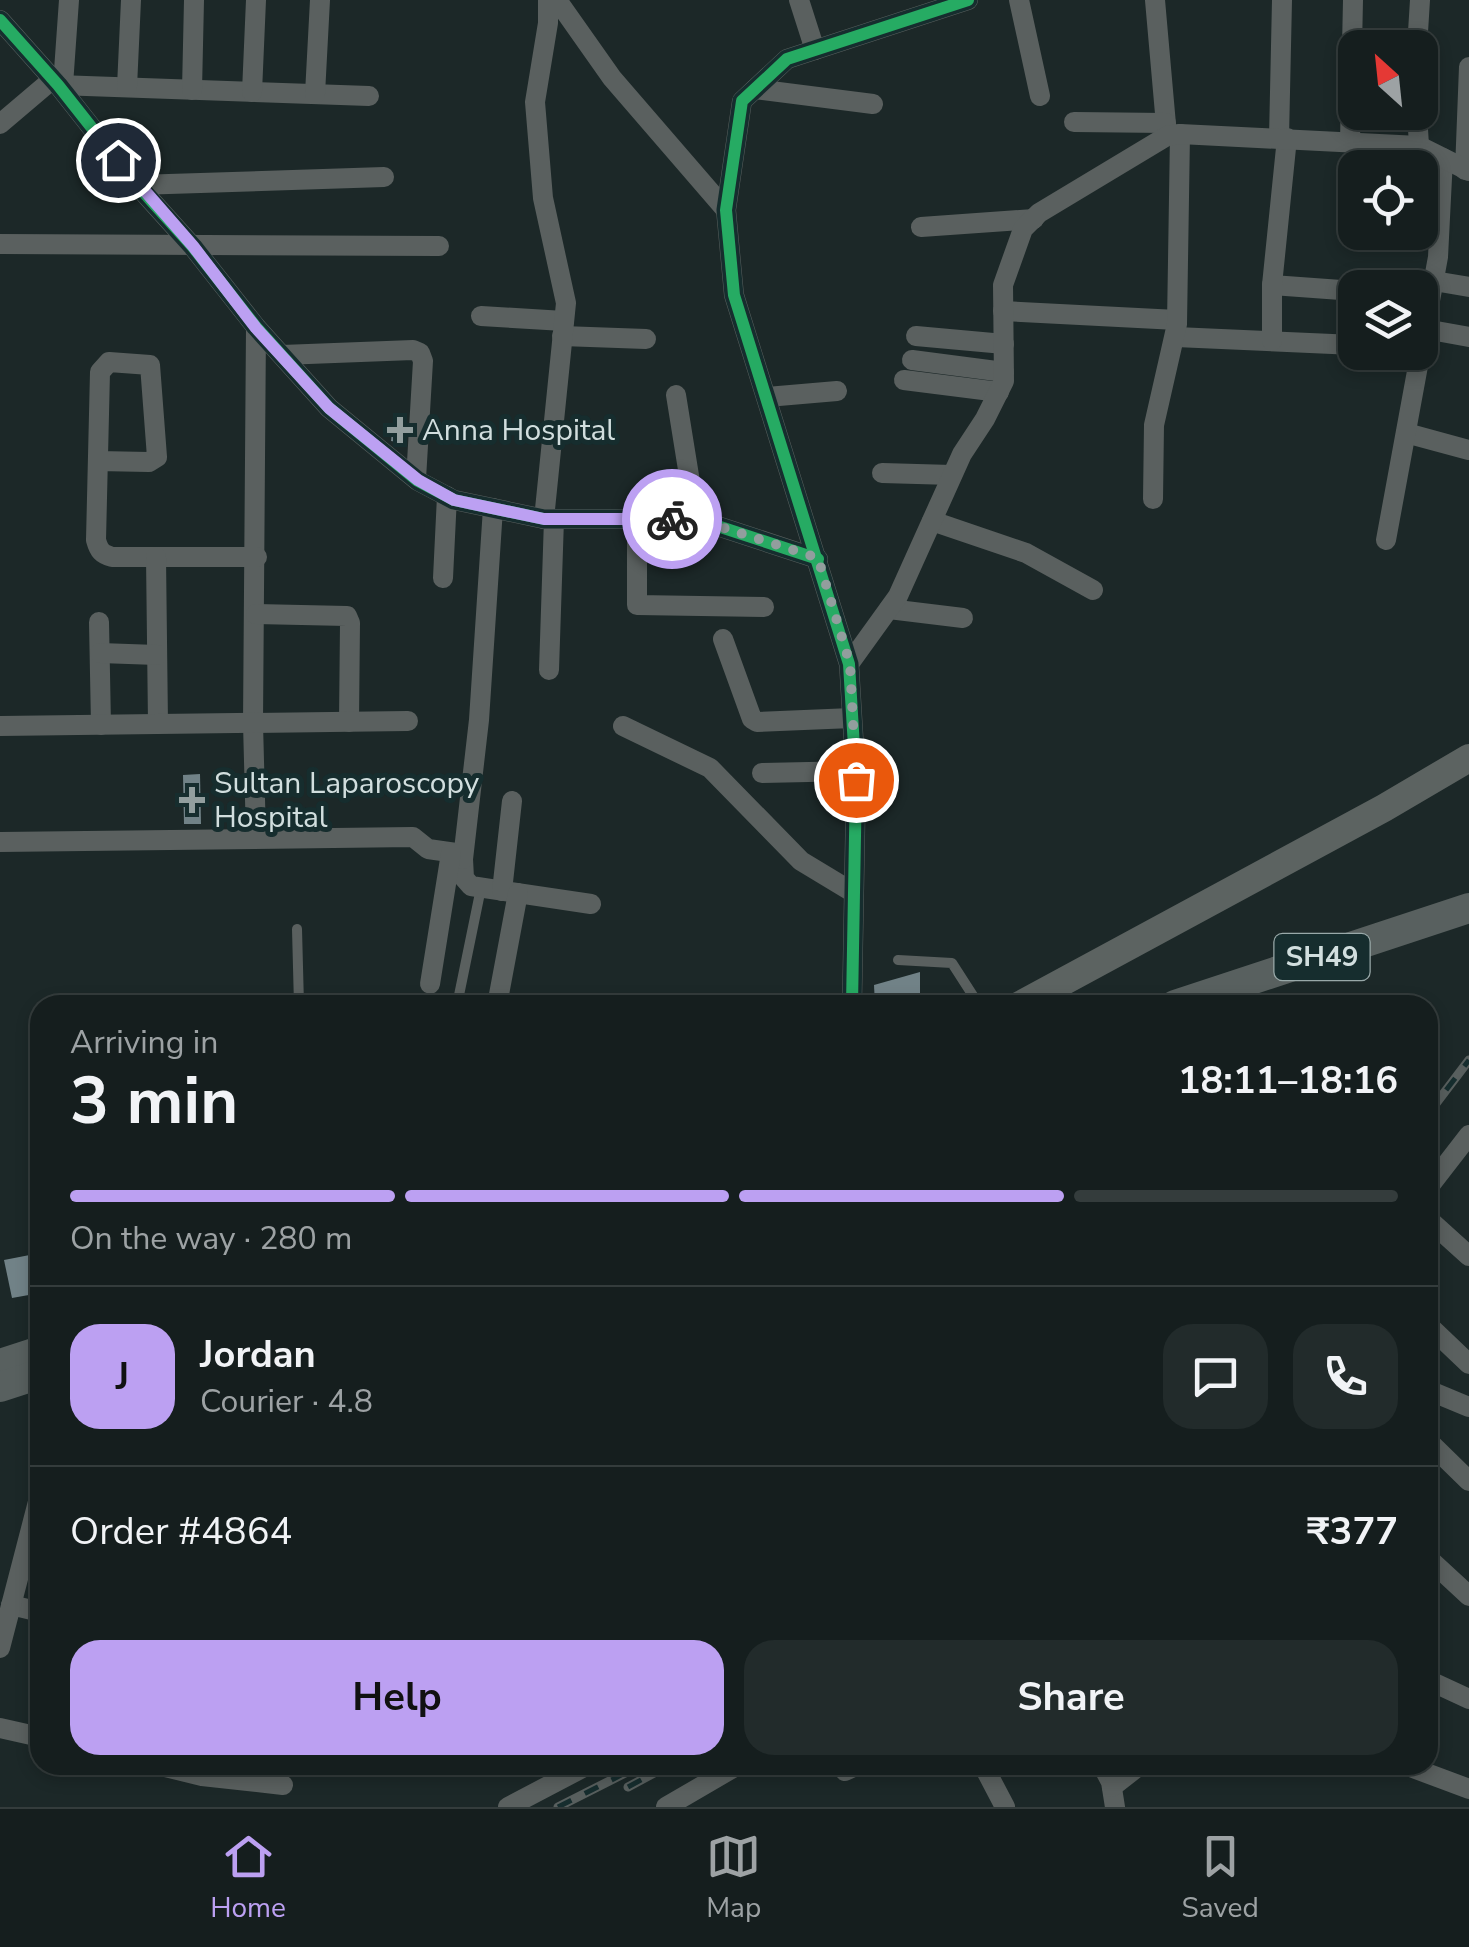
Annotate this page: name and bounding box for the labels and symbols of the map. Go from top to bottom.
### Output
north arrow [1338,30,1438,130]
pin [76,118,161,203]
place label: Anna Hospital [422,410,615,451]
marker: Anna Hospital [387,417,413,443]
courier [622,469,722,569]
pin [814,738,899,823]
place label: Sultan Laparoscopy Hospital [214,763,480,838]
marker: Sultan Laparoscopy Hospital [179,787,205,813]
road number: SH49 [1274,934,1370,980]

